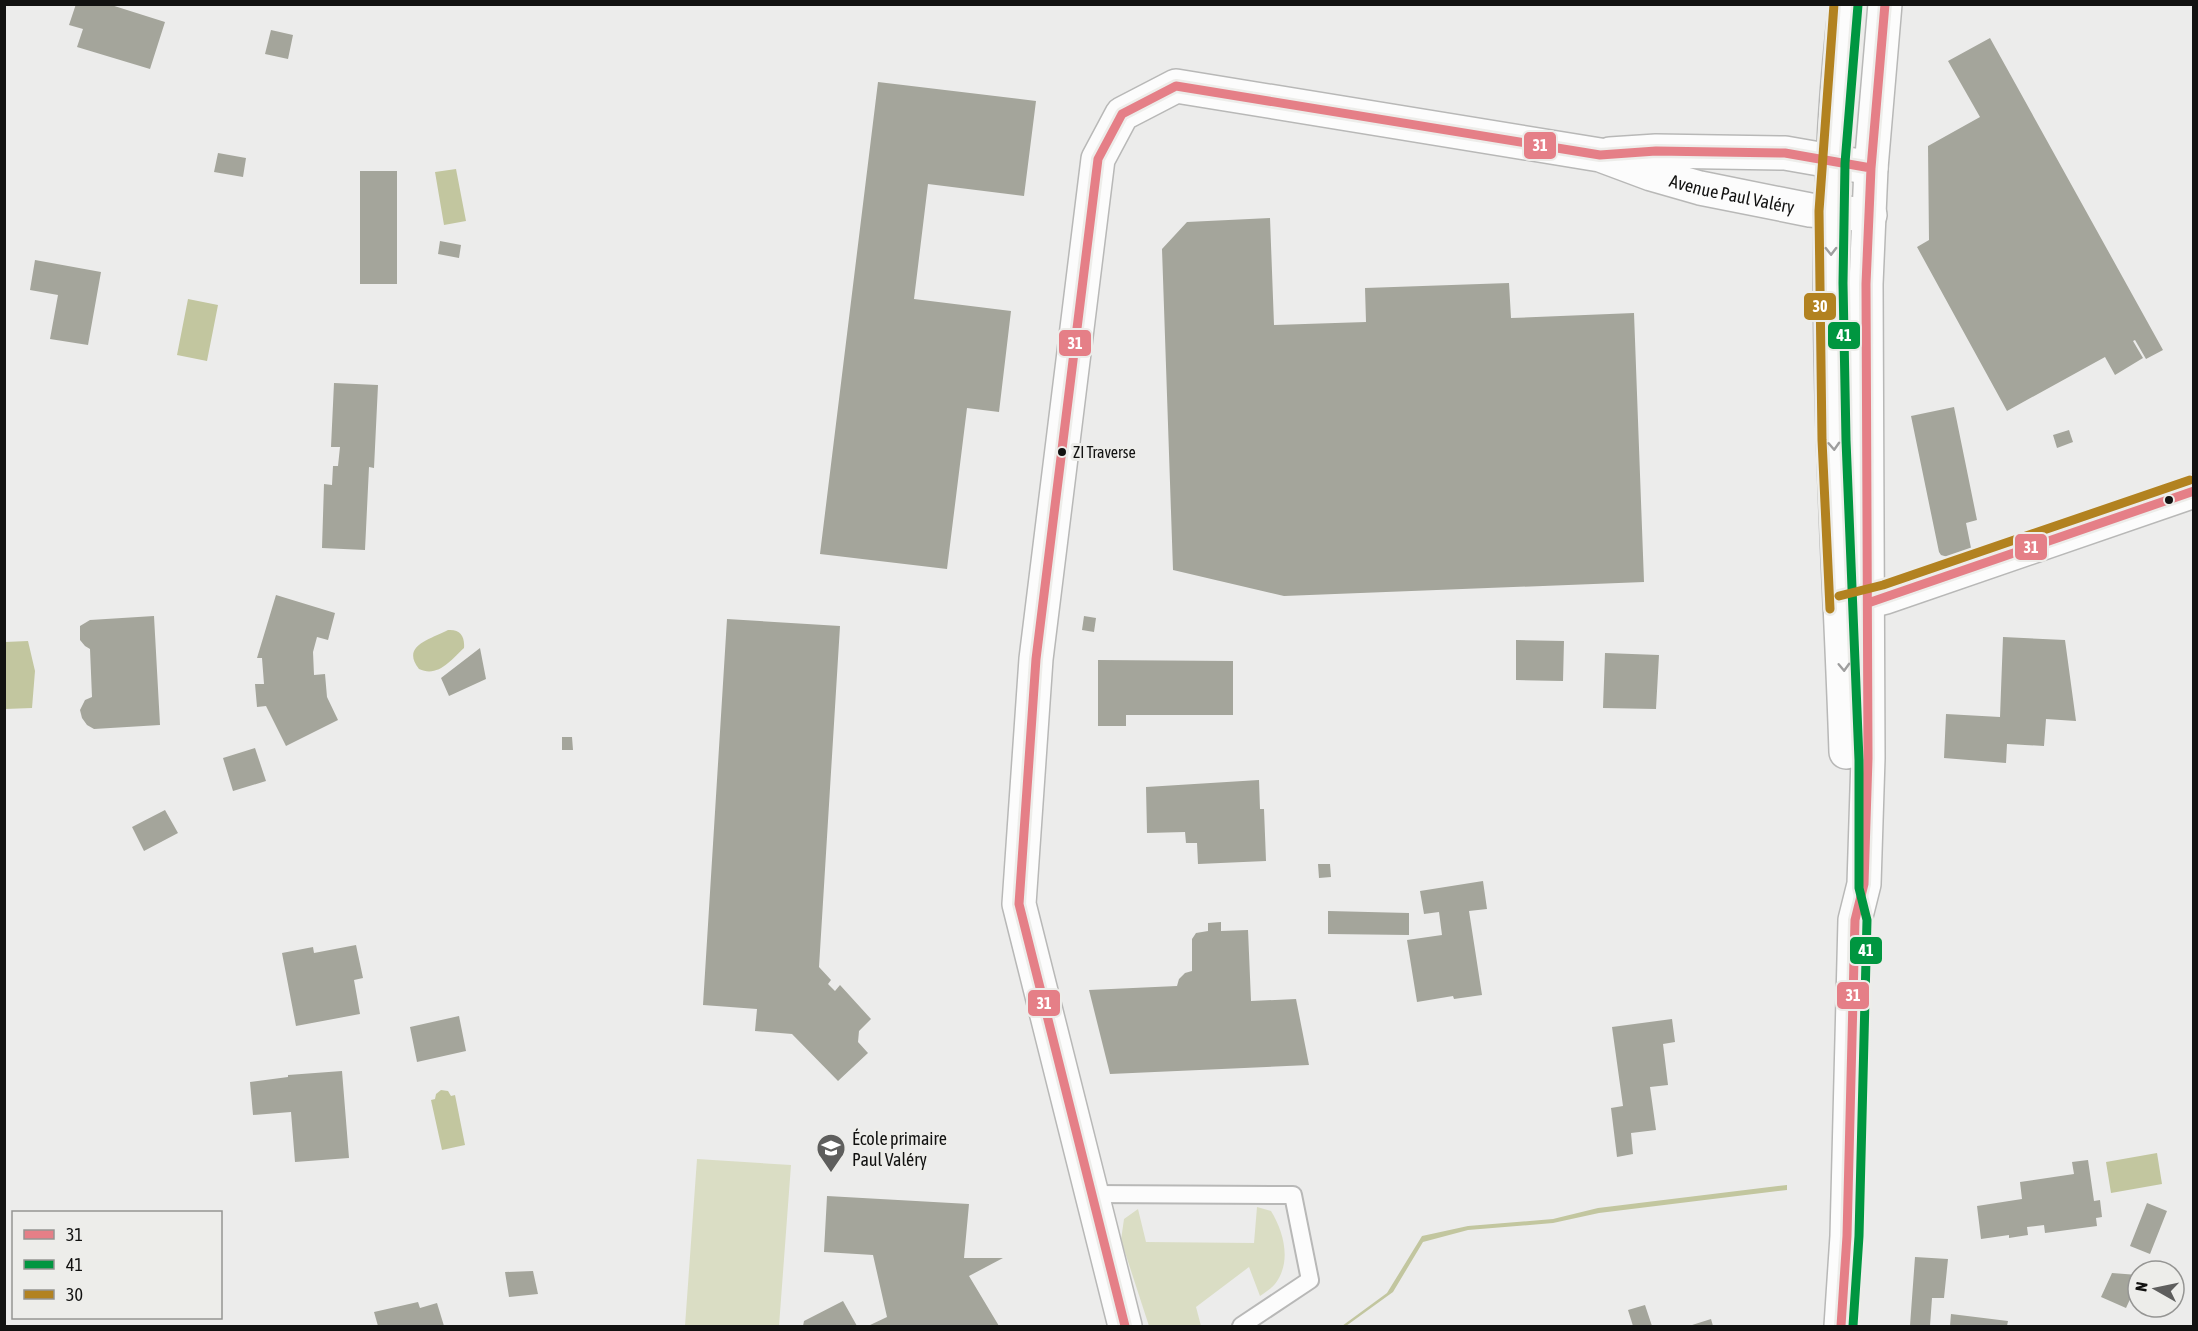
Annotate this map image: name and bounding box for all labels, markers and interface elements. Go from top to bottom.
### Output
line badge: 31 [1523,131,1557,160]
text: 31 [1532,136,1548,154]
street label: Avenue Paul Valéry [1667,169,1797,217]
one-way arrow [1825,247,1837,256]
line badge: 30 [1803,292,1837,321]
text: 30 [1812,297,1828,315]
line badge: 41 [1827,321,1861,350]
text: 41 [1835,326,1852,344]
line badge: 31 [1058,329,1092,357]
text: 31 [1067,334,1083,352]
one-way arrow [1828,442,1840,451]
place label: ZI Traverse [1073,443,1136,461]
marker: ZI Traverse [1056,446,1068,458]
unlabelled marker [2163,494,2175,506]
line badge: 31 [2014,533,2048,561]
text: 31 [2023,538,2039,556]
one-way arrow [1837,662,1850,671]
line badge: 41 [1849,936,1883,965]
text: 41 [1857,941,1874,959]
line badge: 31 [1836,981,1870,1010]
text: 31 [1845,986,1861,1004]
line badge: 31 [1027,989,1061,1017]
text: 31 [1036,994,1052,1012]
place label: École primaire Paul Valéry [852,1128,947,1170]
school or university icon: École primaire Paul Valéry [815,1132,847,1174]
legend [12,1211,222,1319]
text: 31 [66,1224,83,1245]
text: 41 [66,1254,83,1275]
north arrow [2126,1259,2186,1319]
text: N [2132,1281,2151,1293]
text: 30 [66,1284,83,1305]

